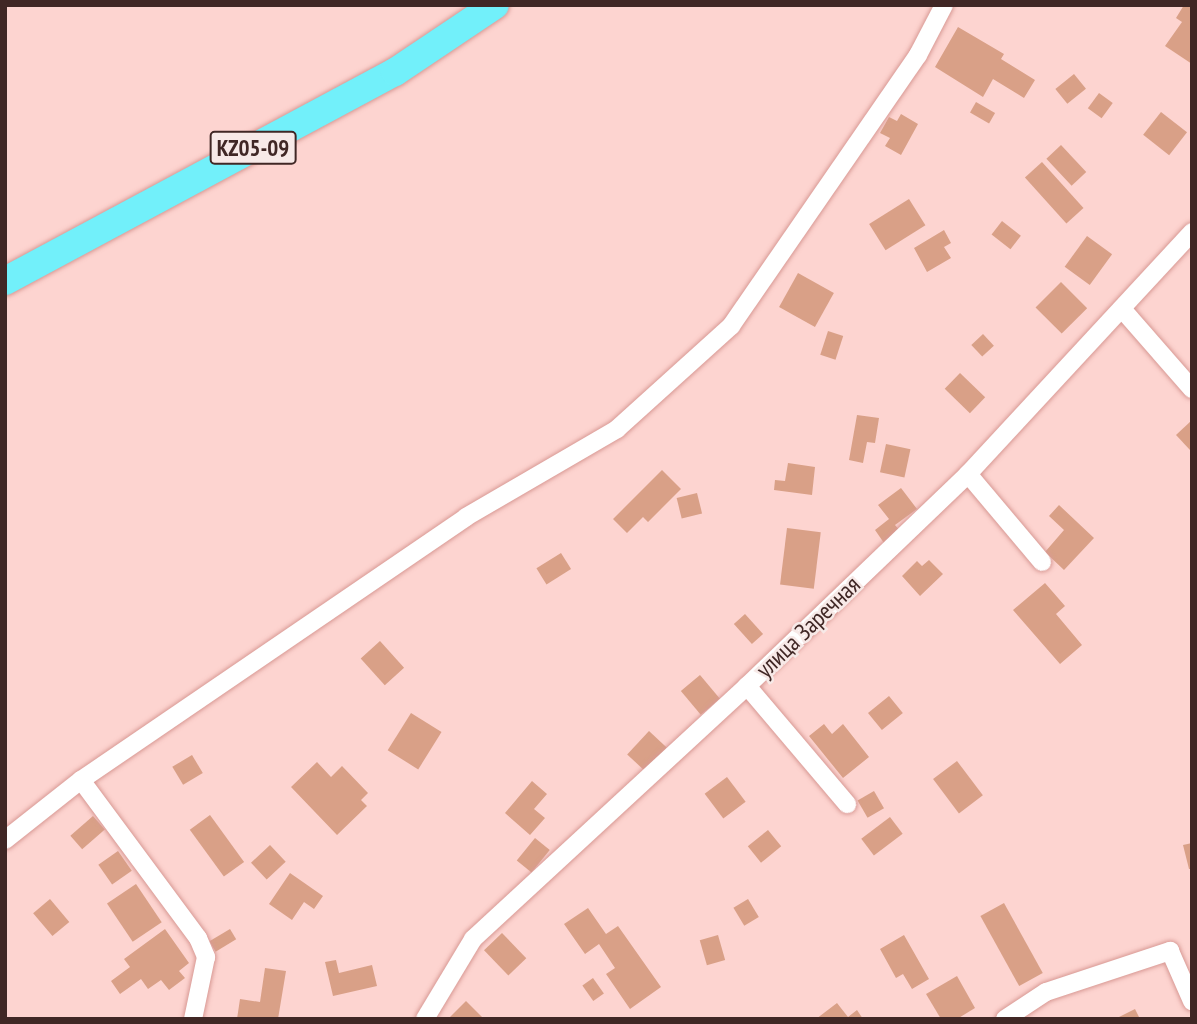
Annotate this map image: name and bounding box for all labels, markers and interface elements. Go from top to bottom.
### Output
road number: KZ05-09 [209,128,297,168]
street label: улица Заречная [750,570,866,684]

